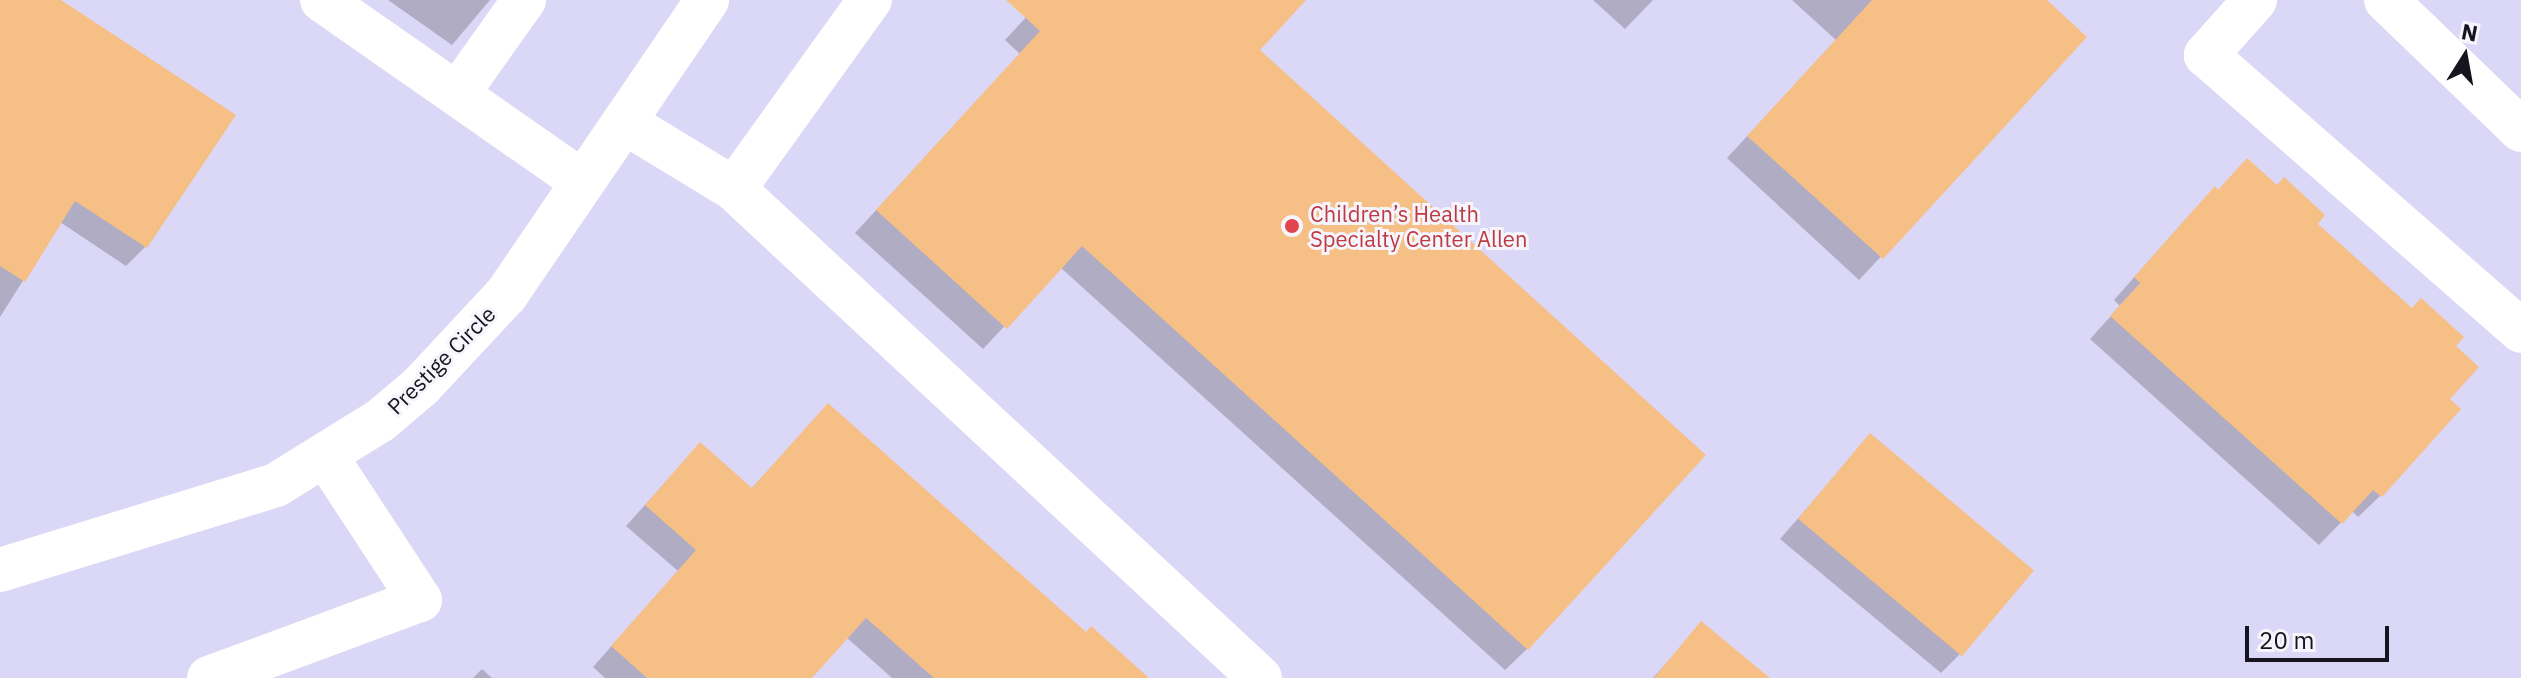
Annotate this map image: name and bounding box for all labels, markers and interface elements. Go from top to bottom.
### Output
north arrow [2425,16,2505,96]
text: N [2459,16,2480,48]
place label: Children’s Health Specialty Center Allen [1310,200,1527,252]
marker: Children’s Health Specialty Center Allen [1281,215,1303,237]
street label: Prestige Circle [381,300,501,420]
scale bar [2249,610,2393,660]
text: 20 m [2259,624,2314,656]

